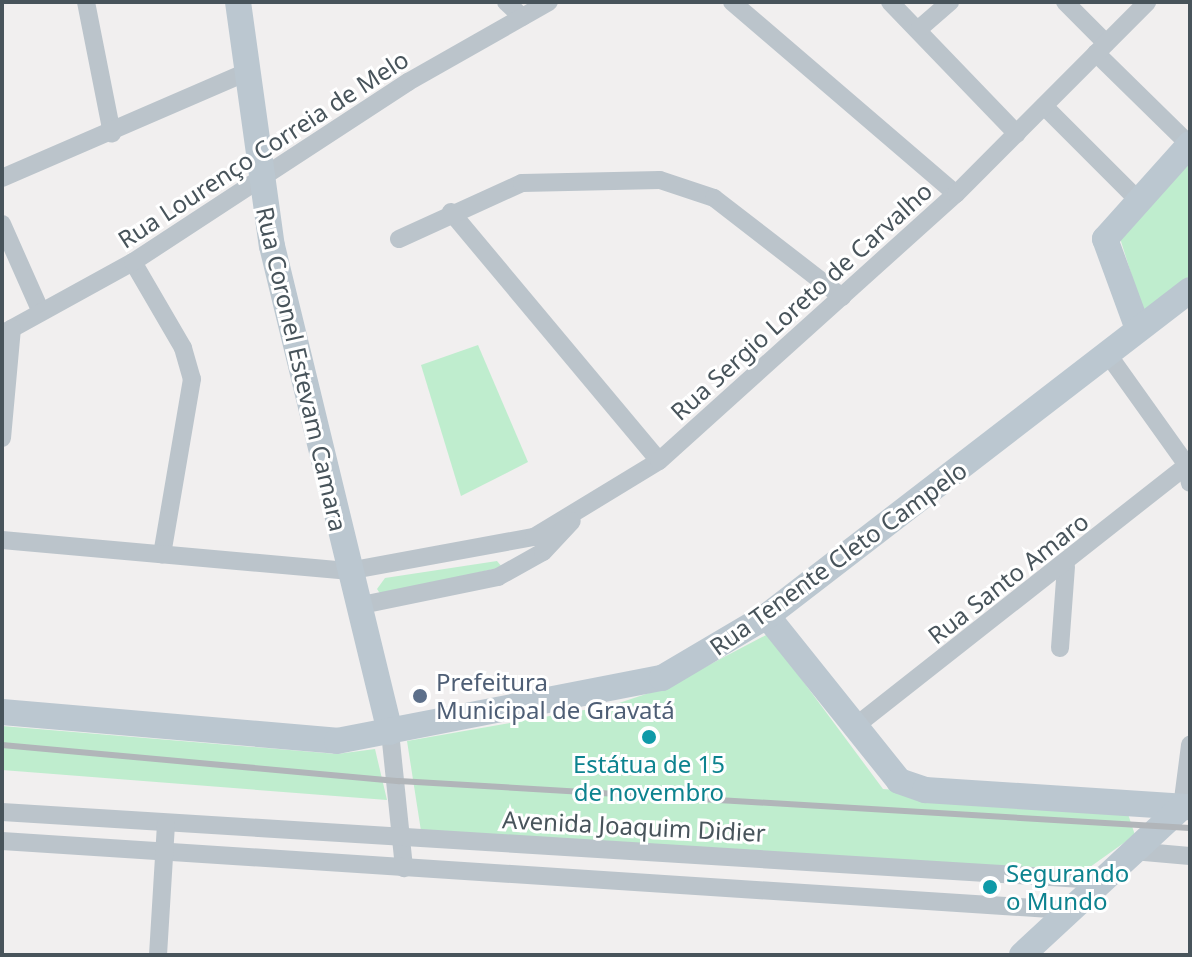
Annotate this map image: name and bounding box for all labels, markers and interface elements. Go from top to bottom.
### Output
street label: Rua Lourenço Correia de Melo [112,44,414,254]
street label: Rua Sergio Loreto de Carvalho [665,176,937,426]
street label: Rua Coronel Estevam Camara [251,204,353,534]
street label: Rua Tenente Cleto Campelo [704,455,972,661]
street label: Rua Santo Amaro [922,506,1094,650]
place label: Prefeitura Municipal de Gravatá [436,668,675,724]
marker: Prefeitura Municipal de Gravatá [411,687,429,705]
marker: Estátua de 15 de novembro [640,728,658,746]
place label: Estátua de 15 de novembro [573,750,725,806]
street label: Avenida Joaquim Didier [502,805,766,847]
place label: Segurando o Mundo [1006,859,1129,915]
marker: Segurando o Mundo [981,878,999,896]

